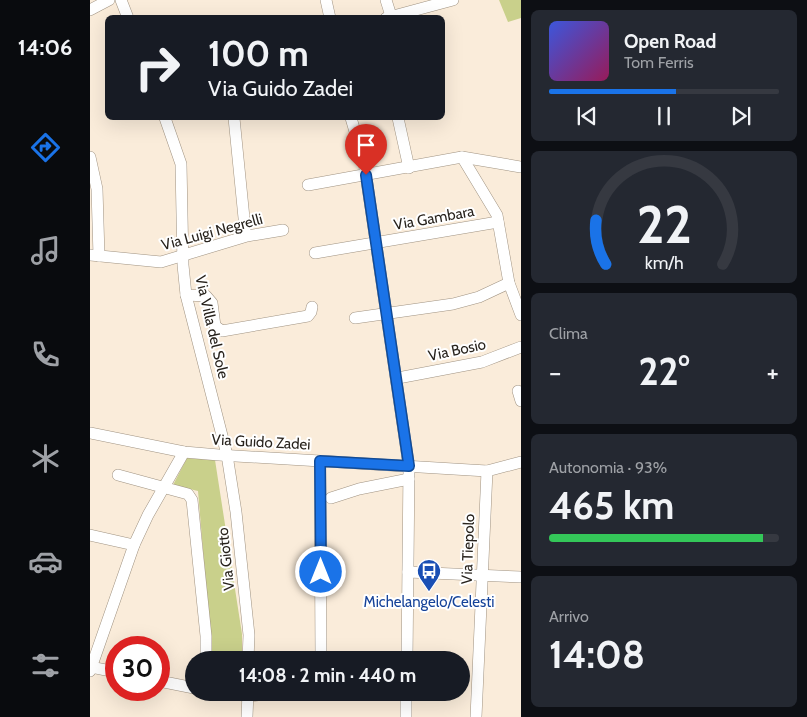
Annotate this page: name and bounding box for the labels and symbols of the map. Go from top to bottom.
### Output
pin [345,124,387,175]
street label: Via Gambara [392,202,476,234]
street label: Via Luigi Negrelli [159,210,265,254]
street label: Via Villa del Sole [191,274,233,381]
street label: Via Bosio [427,335,487,365]
street label: Via Guido Zadei [211,430,311,454]
street label: Via Tiepolo [458,513,478,585]
street label: Via Giotto [214,527,238,591]
position arrow [294,545,346,597]
bus stop icon: Michelangelo/Celesti [416,558,442,592]
place label: Michelangelo/Celesti [364,593,494,611]
speed limit sign: 30 [105,636,170,701]

